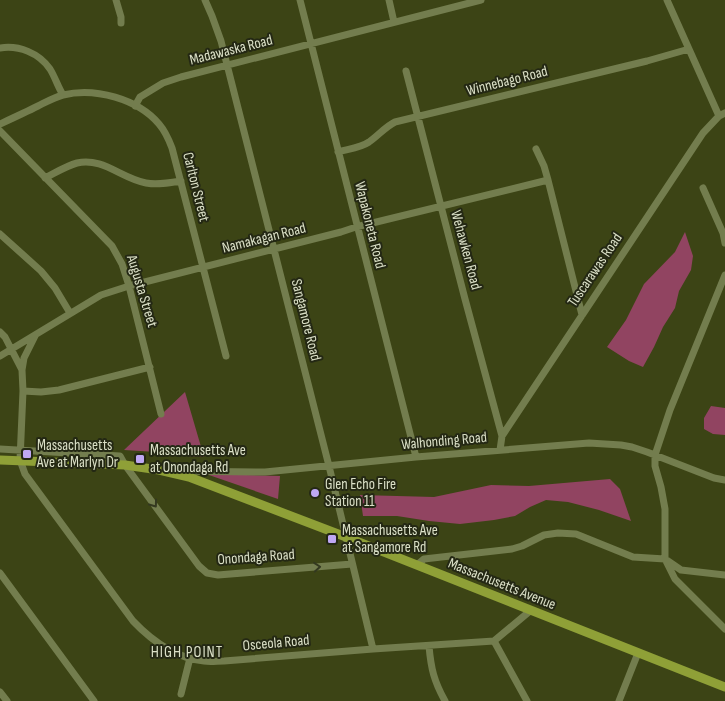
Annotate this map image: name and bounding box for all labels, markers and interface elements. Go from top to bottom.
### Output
street label: Madawaska Road [188,31,274,69]
street label: Winnebago Road [464,62,550,100]
street label: Carlton Street [178,150,214,224]
street label: Wapakoneta Road [350,180,390,270]
street label: Wehawken Road [446,208,486,292]
street label: Namakagan Road [220,218,308,258]
street label: Tuscarawas Road [563,230,627,310]
street label: Augusta Street [122,252,162,330]
street label: Sangamore Road [287,277,325,363]
street label: Walhonding Road [400,428,488,454]
place label: Massachusetts Ave at Marlyn Dr [36,436,119,472]
place label: Massachusetts Ave at Onondaga Rd [150,441,246,477]
marker: Massachusetts Ave at Marlyn Dr [21,448,33,460]
marker: Massachusetts Ave at Onondaga Rd [134,453,146,465]
place label: Glen Echo Fire Station 11 [325,475,396,511]
marker: Glen Echo Fire Station 11 [309,487,321,499]
one-way arrow [148,498,157,508]
place label: Massachusetts Ave at Sangamore Rd [342,521,438,557]
marker: Massachusetts Ave at Sangamore Rd [326,533,338,545]
street label: Onondaga Road [217,545,295,569]
street label: Massachusetts Avenue [445,554,559,614]
one-way arrow [313,561,321,572]
street label: Osceola Road [242,631,310,655]
district label: HIGH POINT [151,643,223,662]

